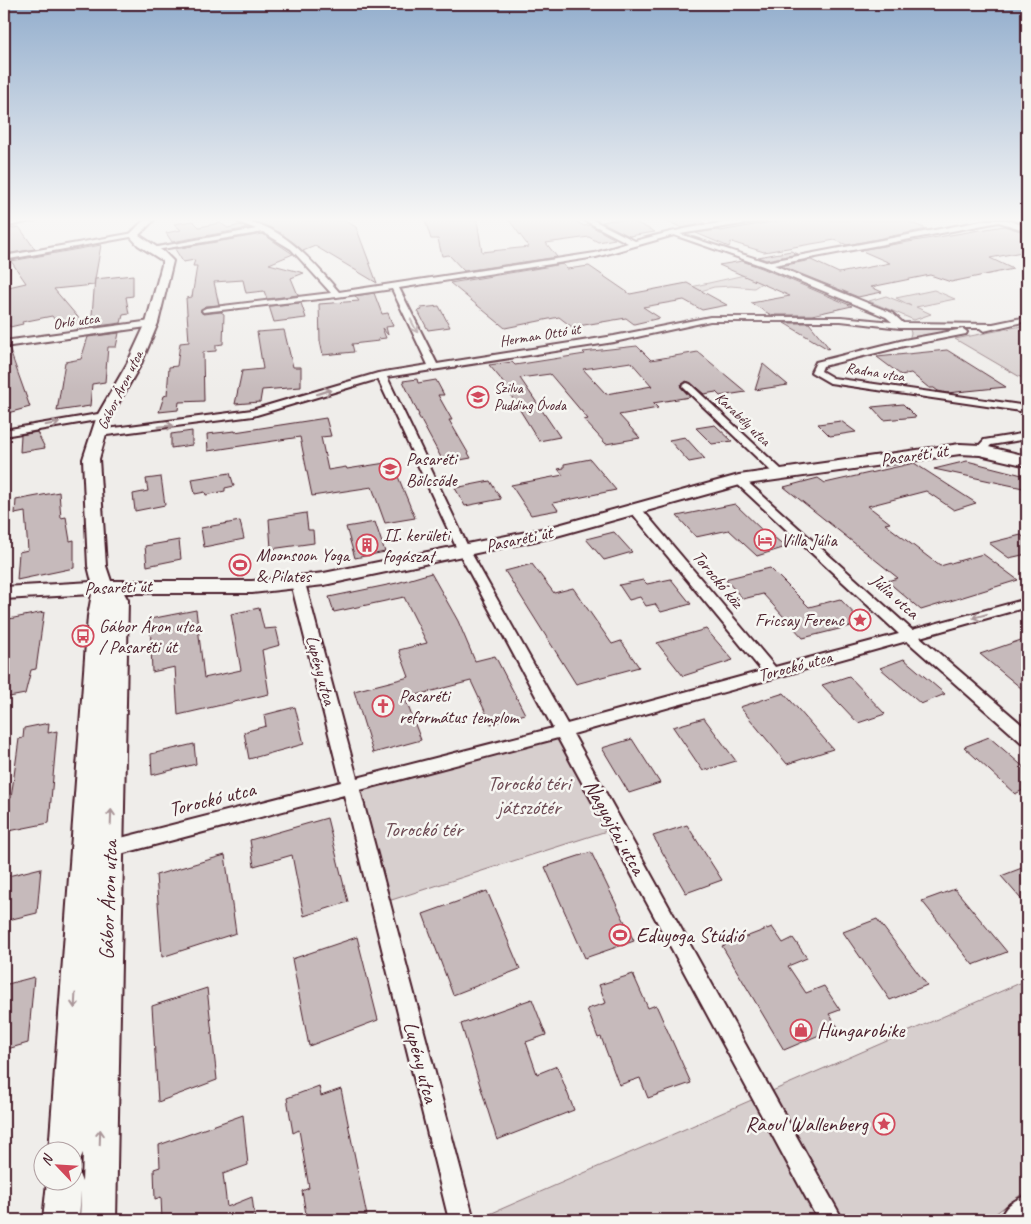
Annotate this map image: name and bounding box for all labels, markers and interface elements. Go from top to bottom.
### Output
street label: Orló utca [52,309,101,334]
one-way arrow [409,319,419,334]
street label: Herman Ottó út [498,319,584,351]
street label: Gábor Áron utca [93,346,148,433]
street label: Radna utca [844,358,907,387]
place label: Szilva Pudding Óvoda [494,379,567,415]
school or university icon: Szilva Pudding Óvoda [466,385,490,409]
one-way arrow [316,387,332,396]
street label: Karabély utca [711,388,775,451]
one-way arrow [43,419,59,429]
one-way arrow [157,421,173,430]
street label: Pasaréti út [879,439,951,471]
place label: Pasaréti Bölcsőde [406,448,459,491]
school or university icon: Pasaréti Bölcsőde [378,457,402,481]
street label: Pasaréti út [484,521,556,557]
place label: II. kerületi fogászat [383,524,452,567]
hotel icon: Villa Júlia [753,528,777,552]
place label: Villa Júlia [781,529,838,551]
building icon: II. kerületi fogászat [355,533,379,557]
place label: Moonsoon Yoga & Pilates [256,544,351,587]
street label: Torockó köz [688,546,750,614]
sports icon: Moonsoon Yoga & Pilates [228,553,252,577]
street label: Júlia utca [866,568,925,624]
street label: Pasaréti út [84,575,154,599]
place icon: Fricsay Ferenc [848,608,872,632]
place label: Fricsay Ferenc [755,609,846,631]
one-way arrow [973,612,989,621]
place label: Gábor Áron utca / Pasaréti út [99,615,203,658]
bus stop icon: Gábor Áron utca / Pasaréti út [71,624,95,648]
street label: Lupény utca [301,633,341,709]
street label: Torockó utca [756,645,836,686]
place label: Pasaréti református templom [399,685,521,728]
church icon: Pasaréti református templom [371,694,395,718]
park label: Torockó téri játszótér [487,770,574,820]
street label: Torockó utca [166,775,259,822]
street label: Nagyajtai utca [578,775,653,881]
one-way arrow [106,809,116,825]
park label: Torockó tér [384,816,465,842]
street label: Gábor Áron utca [93,837,123,960]
place label: Eduyoga Stúdió [636,922,746,948]
sports icon: Eduyoga Stúdió [608,923,632,947]
one-way arrow [70,993,79,1009]
place label: Hungarobike [817,1017,906,1043]
shop icon: Hungarobike [789,1018,813,1042]
street label: Lupény utca [398,1019,445,1107]
place label: Raoul Wallenberg [745,1111,870,1137]
place icon: Raoul Wallenberg [872,1112,896,1136]
one-way arrow [95,1129,105,1145]
north arrow [32,1142,82,1192]
text: N [37,1151,57,1168]

